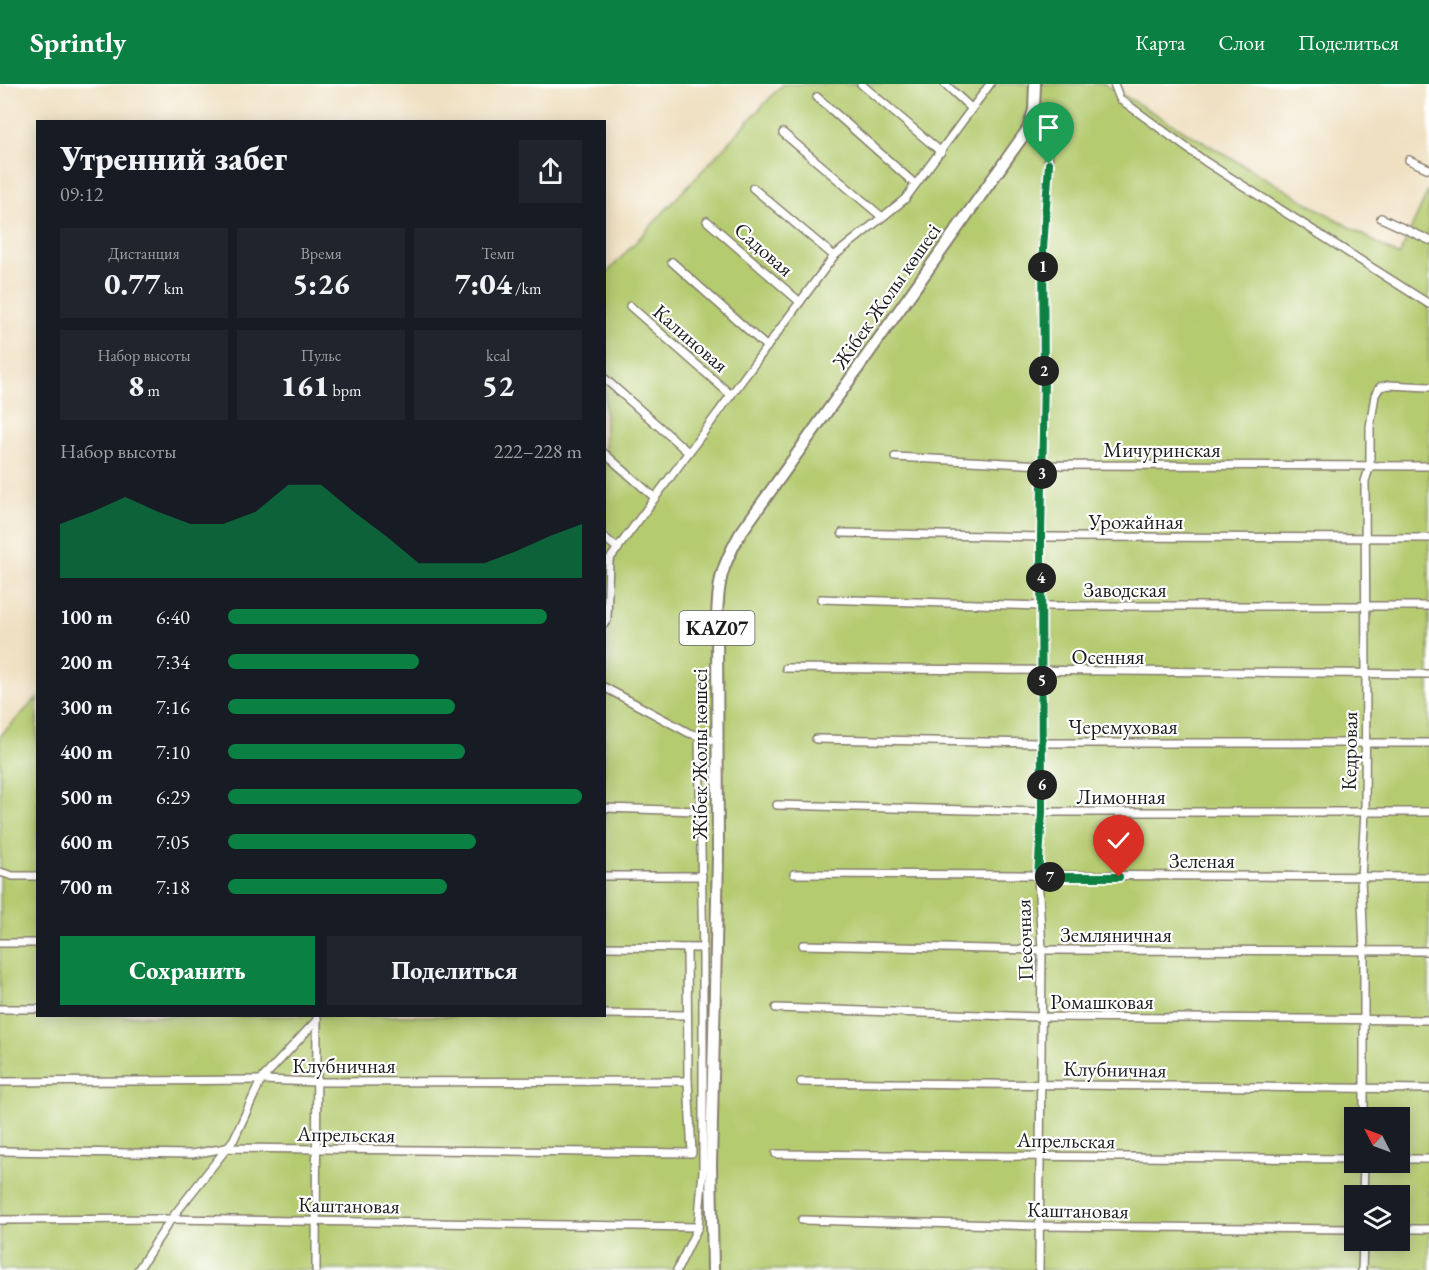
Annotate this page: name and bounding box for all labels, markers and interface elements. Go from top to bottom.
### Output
text: Sprintly [30,24,126,60]
text: Карта [1135,29,1185,56]
text: Слои [1218,29,1265,56]
text: Поделиться [1298,29,1399,56]
pin [1023,102,1074,164]
icon: arrive [1032,111,1065,144]
text: Утренний забег [60,137,287,180]
button: share [519,140,582,203]
text: 09:12 [60,181,103,207]
street label: Садовая [729,216,799,282]
street label: Жібек Жолы көшесі [825,218,946,375]
text: Дистанция [108,243,180,264]
text: Время [300,243,342,264]
text: Темп [481,243,515,264]
pin: 1 [1028,252,1058,282]
text: 1 [1039,256,1047,277]
text: 0.77 [104,264,160,303]
text: 5:26 [292,264,350,303]
text: 7:04 [455,264,512,303]
text: km [160,278,184,299]
text: /km [512,278,541,299]
street label: Калиновая [648,298,734,378]
text: Набор высоты [97,345,191,366]
text: Пульс [301,345,341,366]
text: kcal [486,345,510,366]
pin: 2 [1029,356,1059,386]
text: 2 [1040,360,1048,381]
text: 8 [128,366,144,405]
text: 161 [281,366,329,405]
text: 52 [482,366,514,405]
text: m [144,380,160,401]
text: bpm [329,380,361,401]
street label: Мичуринская [1103,436,1221,463]
text: Набор высоты [60,438,176,464]
text: 222–228 m [494,438,582,464]
pin: 3 [1027,459,1057,489]
text: 3 [1038,463,1046,484]
street label: Урожайная [1088,508,1183,535]
pin: 4 [1026,563,1056,593]
text: 4 [1037,567,1045,588]
street label: Заводская [1083,576,1167,603]
text: 100 m [60,604,113,630]
text: 6:40 [156,604,190,630]
road number: KAZ07 [680,611,754,645]
street label: Осенняя [1072,643,1145,670]
text: 200 m [60,649,113,675]
text: 7:34 [156,649,190,675]
pin: 5 [1027,666,1057,696]
street label: Жібек Жолы көшесі [686,668,713,841]
text: 5 [1038,670,1046,691]
text: 300 m [60,694,113,720]
text: 7:16 [156,694,190,720]
street label: Кедровая [1335,711,1363,791]
street label: Черемуховая [1068,713,1178,740]
text: 400 m [60,739,113,765]
text: 7:10 [156,739,190,765]
pin: 6 [1027,770,1057,800]
text: 6 [1038,774,1046,795]
street label: Лимонная [1076,783,1166,810]
text: 500 m [60,784,113,810]
text: 6:29 [156,784,190,810]
pin [1093,815,1144,877]
icon: check [1102,824,1135,857]
text: 600 m [60,829,113,855]
text: 7:05 [156,829,190,855]
street label: Зеленая [1169,847,1235,874]
pin: 7 [1035,862,1065,892]
text: 7 [1046,866,1054,887]
text: 700 m [60,874,113,900]
text: 7:18 [156,874,190,900]
street label: Песочная [1009,899,1039,981]
street label: Земляничная [1060,921,1172,948]
button: Сохранить [60,936,315,1005]
button: Поделиться [327,936,582,1005]
street label: Ромашковая [1050,988,1154,1015]
street label: Клубничная [292,1052,396,1079]
street label: Клубничная [1063,1055,1167,1083]
north arrow [1344,1107,1410,1173]
map controls [1344,1107,1410,1251]
street label: Апрельская [296,1120,395,1148]
street label: Апрельская [1016,1126,1115,1154]
button: layers [1344,1185,1410,1251]
street label: Каштановая [298,1191,400,1219]
street label: Каштановая [1027,1196,1129,1224]

